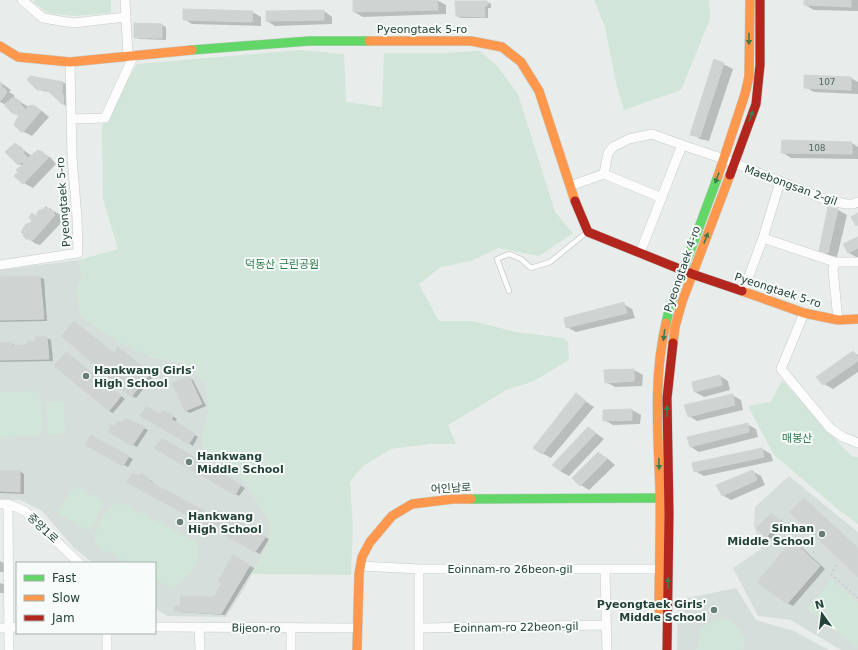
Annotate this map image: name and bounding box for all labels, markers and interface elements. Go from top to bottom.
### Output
street label: Pyeongtaek 5-ro [377,23,467,36]
one-way arrow [746,33,752,46]
house number: 107 [818,77,836,87]
one-way arrow [749,109,755,121]
house number: 108 [808,143,826,153]
street label: Pyeongtaek 5-ro [54,156,73,247]
street label: Maebongsan 2-gil [743,163,839,208]
one-way arrow [714,172,720,184]
street label: Pyeongtaek 4-ro [662,224,703,314]
one-way arrow [703,231,709,243]
park label: 덕동산 근린공원 [245,258,319,271]
street label: Pyeongtaek 5-ro [733,270,823,311]
one-way arrow [661,328,667,341]
place label: Hankwang Girls' High School [94,364,195,390]
marker: Hankwang Girls' High School [81,371,91,381]
one-way arrow [664,404,670,417]
park label: 매봉산 [782,432,812,445]
place label: Hankwang Middle School [197,450,284,476]
marker: Hankwang Middle School [184,457,194,467]
one-way arrow [655,458,662,470]
street label: 어인남로 [430,481,472,496]
place label: Hankwang High School [188,510,262,536]
street label: 중앙1로 [25,511,61,546]
marker: Hankwang High School [175,517,185,527]
place label: Sinhan Middle School [727,522,814,548]
marker: Sinhan Middle School [817,529,827,539]
legend [16,562,156,634]
street label: Eoinnam-ro 26beon-gil [447,563,573,576]
text: Fast [52,571,76,585]
one-way arrow [665,576,671,589]
text: Slow [52,591,80,605]
north arrow [802,594,842,634]
text: N [814,597,826,612]
place label: Pyeongtaek Girls' Middle School [597,598,706,624]
marker: Pyeongtaek Girls' Middle School [709,605,719,615]
text: Jam [51,611,75,625]
street label: Eoinnam-ro 22beon-gil [453,620,579,635]
street label: Bijeon-ro [231,622,281,635]

